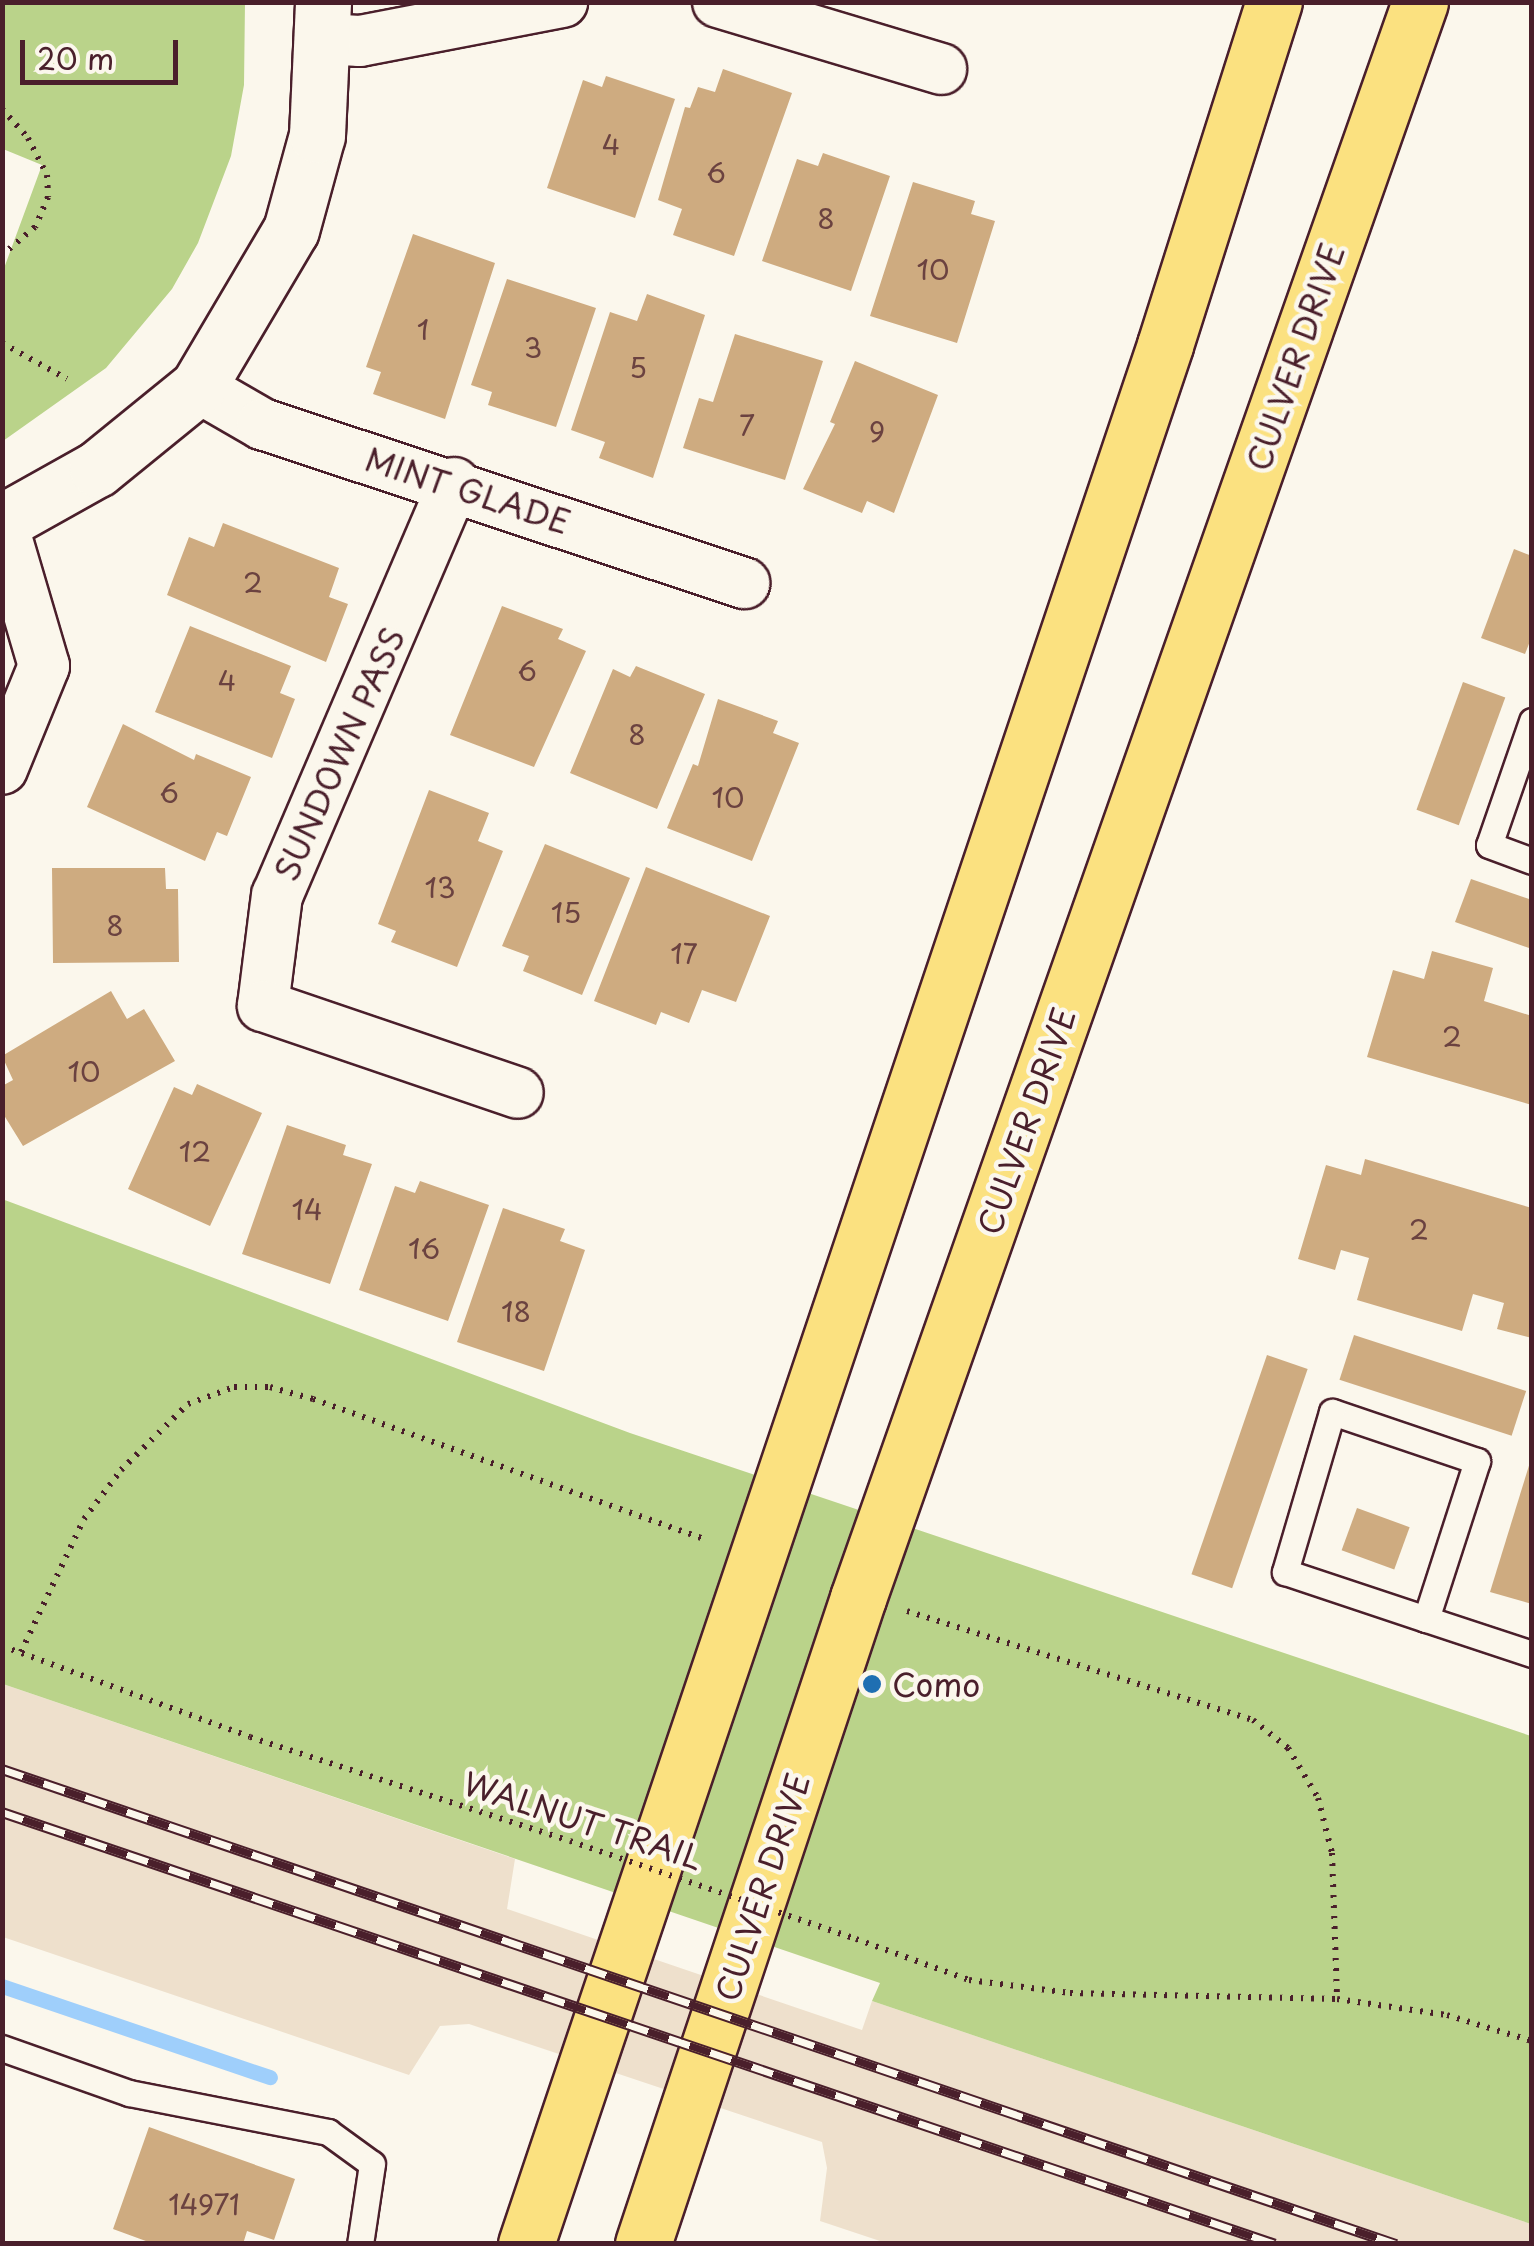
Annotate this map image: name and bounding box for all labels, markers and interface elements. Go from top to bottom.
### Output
scale bar [25,20,182,82]
text: 20 m [37,35,114,80]
house number: 4 [602,127,620,161]
house number: 6 [706,155,726,189]
house number: 8 [817,201,835,235]
street label: CULVER DRIVE [1238,238,1352,476]
house number: 10 [916,252,950,286]
house number: 1 [417,312,429,346]
house number: 3 [524,330,542,364]
house number: 5 [629,350,647,384]
house number: 7 [739,408,755,442]
house number: 9 [869,414,885,448]
street label: MINT GLADE [361,439,575,541]
house number: 2 [243,565,263,599]
street label: SUNDOWN PASS [266,621,412,887]
house number: 6 [517,653,537,687]
house number: 4 [218,663,236,697]
house number: 8 [628,717,646,751]
house number: 6 [159,775,179,809]
house number: 10 [711,780,745,814]
house number: 13 [424,870,456,904]
house number: 15 [551,895,581,929]
house number: 8 [106,908,124,942]
house number: 17 [670,936,698,970]
street label: CULVER DRIVE [969,1002,1083,1240]
house number: 2 [1442,1019,1462,1053]
house number: 10 [67,1054,101,1088]
house number: 12 [179,1134,211,1168]
house number: 14 [291,1192,323,1226]
house number: 2 [1409,1212,1429,1246]
house number: 16 [408,1231,440,1265]
house number: 18 [501,1294,531,1328]
place label: Como [892,1665,980,1703]
marker: Como [861,1673,883,1695]
street label: WALNUT TRAIL [458,1763,708,1877]
street label: CULVER DRIVE [707,1768,817,2006]
house number: 14971 [168,2187,240,2221]

